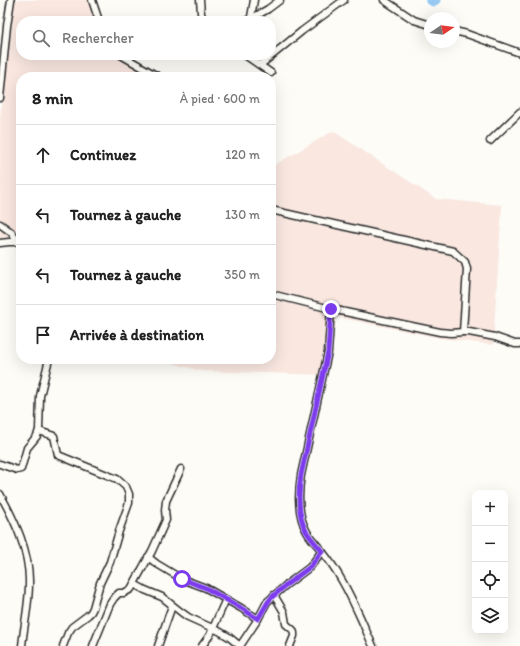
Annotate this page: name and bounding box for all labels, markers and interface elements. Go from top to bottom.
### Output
north arrow [424,12,460,48]
search box [16,16,276,60]
icon: search [30,27,52,49]
text: Rechercher [62,29,134,47]
text: 8 min [32,88,73,108]
text: À pied · 600 m [180,91,260,106]
icon: ahead [32,144,54,166]
text: Continuez [70,146,136,164]
text: 120 m [225,147,260,162]
icon: left [32,204,54,226]
text: Tournez à gauche [70,206,181,224]
text: 130 m [225,207,260,222]
icon: left [32,264,54,286]
text: Tournez à gauche [70,266,181,284]
text: 350 m [224,267,260,282]
route end [322,300,340,318]
icon: arrive [32,324,54,346]
text: Arrivée à destination [70,326,204,344]
map controls [472,490,508,634]
button: + [472,490,508,526]
button: − [472,526,508,562]
button: locate [472,562,508,598]
route start [173,570,191,588]
button: layers [472,598,508,634]

